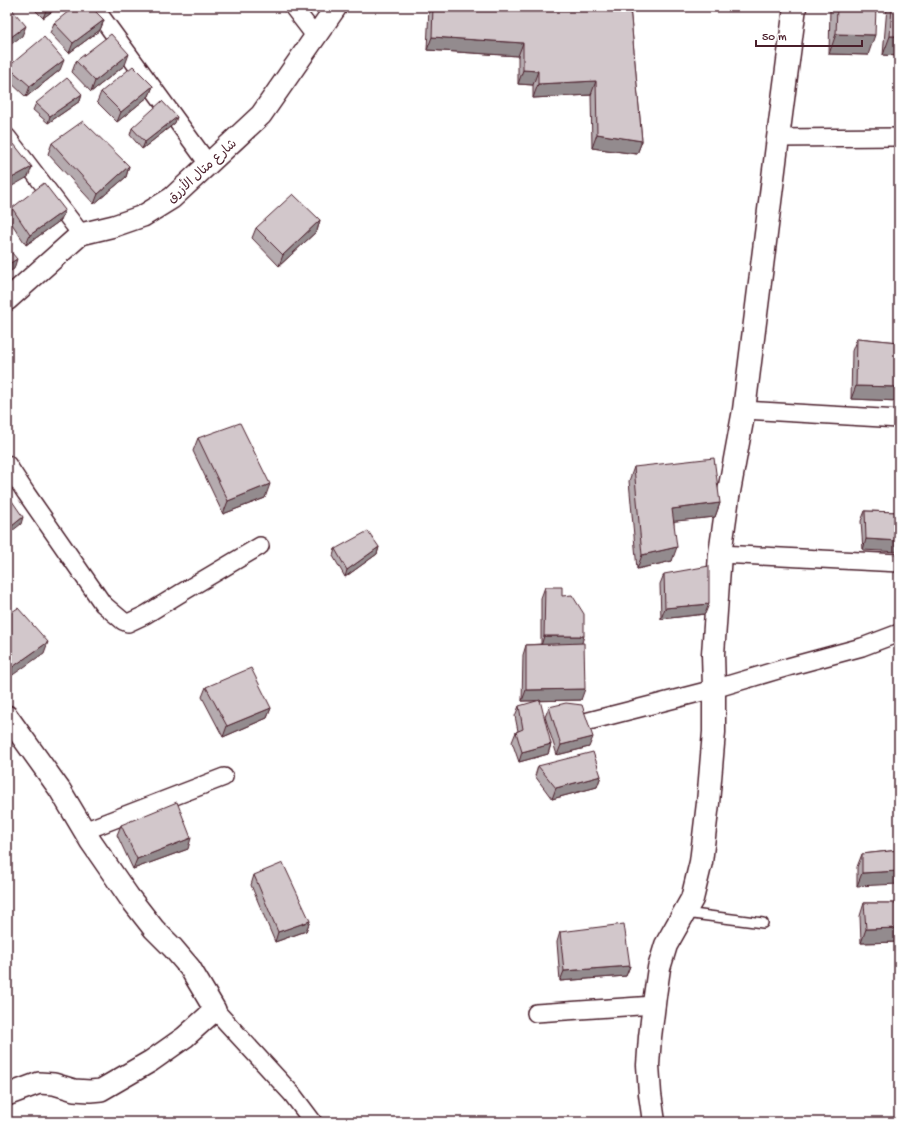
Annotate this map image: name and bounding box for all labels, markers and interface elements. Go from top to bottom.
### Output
scale bar [756,22,862,48]
text: 50 m [762,31,787,45]
street label: شارع متال الأزرق [163,134,241,207]

